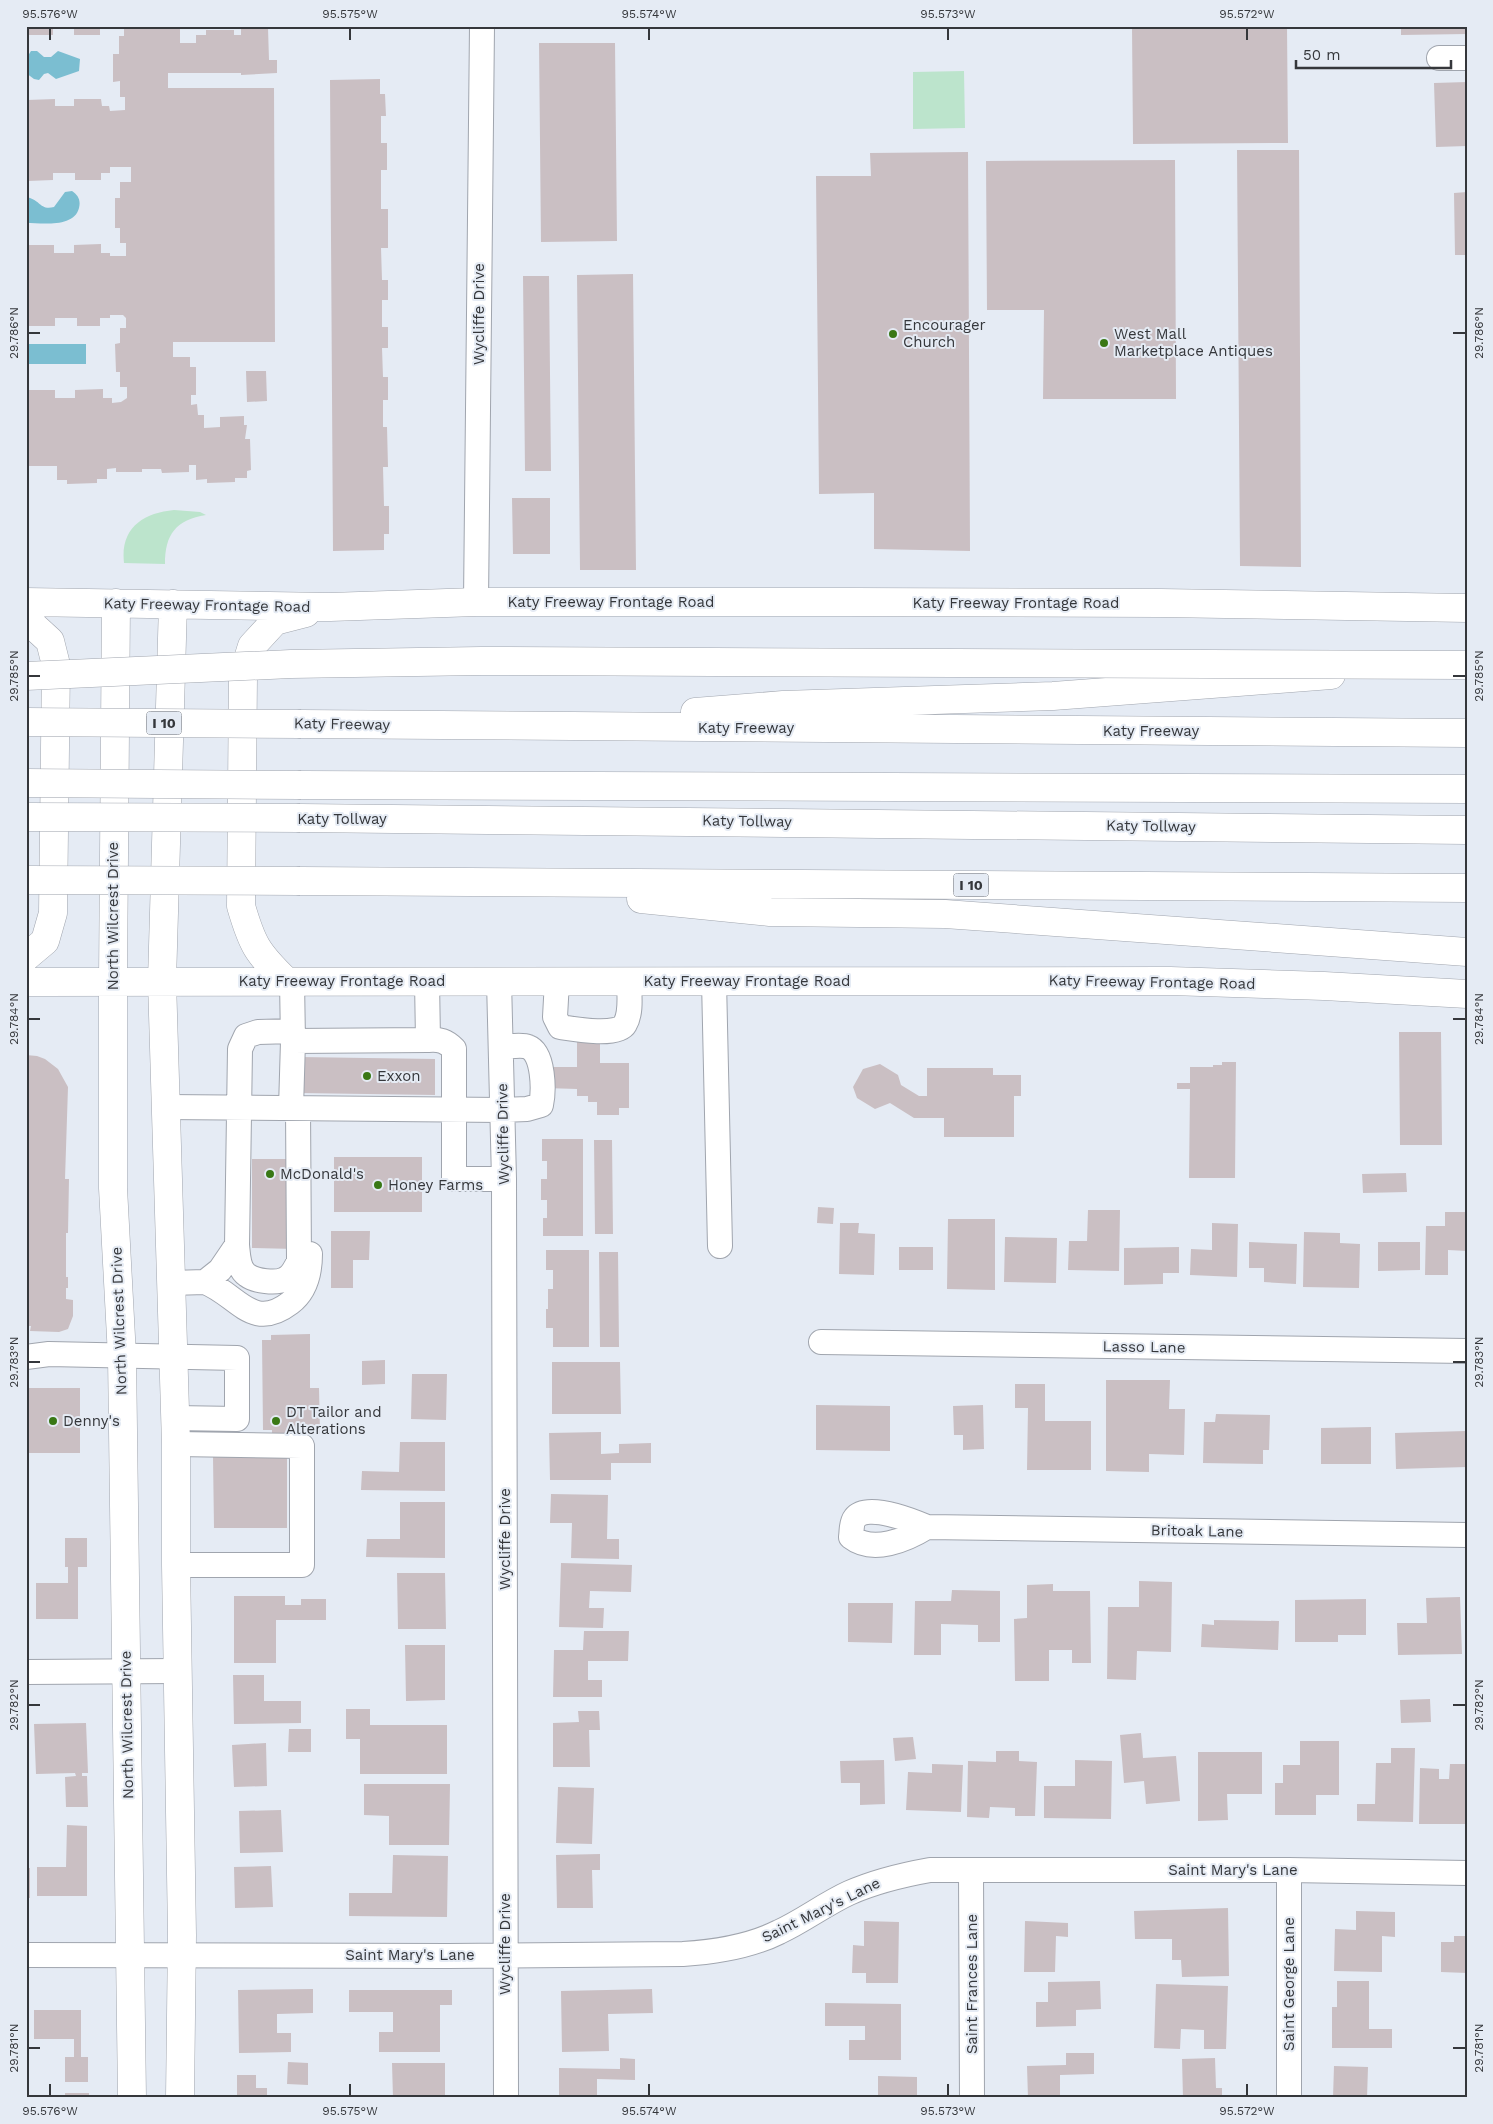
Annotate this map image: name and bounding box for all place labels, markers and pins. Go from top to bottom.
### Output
place label: Encourager Church [903,316,986,351]
place label: West Mall Marketplace Antiques [1114,325,1273,360]
marker: Encourager Church [887,328,899,340]
marker: West Mall Marketplace Antiques [1098,337,1110,349]
place label: Exxon [377,1067,421,1085]
marker: Exxon [361,1070,373,1082]
place label: McDonald's [280,1165,364,1183]
marker: McDonald's [264,1168,276,1180]
place label: Honey Farms [388,1176,483,1194]
marker: Honey Farms [372,1179,384,1191]
place label: DT Tailor and Alterations [286,1403,382,1438]
place label: Denny's [63,1412,120,1430]
marker: Denny's [47,1415,59,1427]
marker: DT Tailor and Alterations [270,1415,282,1427]

